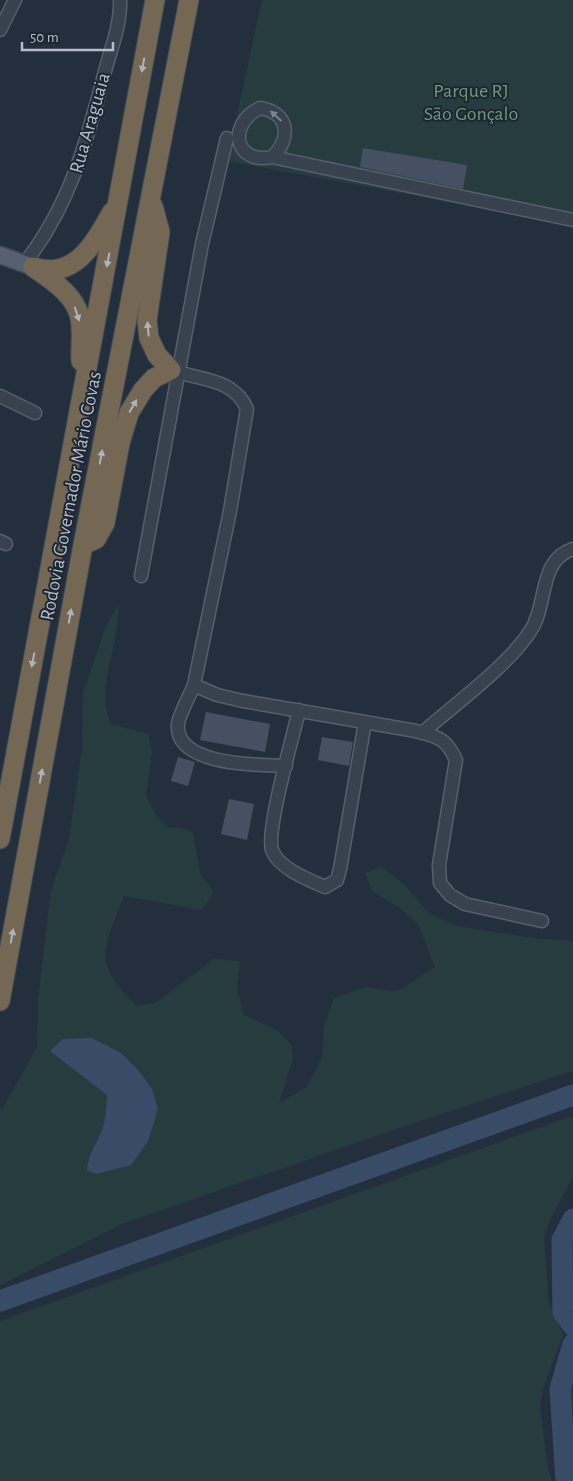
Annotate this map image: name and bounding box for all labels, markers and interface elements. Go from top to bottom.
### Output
scale bar [22,20,114,52]
text: 50 m [30,30,59,45]
one-way arrow [139,58,147,74]
street label: Rua Araguaia [66,70,114,176]
park label: Parque RJ São Gonçalo [424,81,518,124]
one-way arrow [271,110,283,122]
one-way arrow [104,252,112,267]
one-way arrow [73,307,81,322]
one-way arrow [144,321,152,337]
street label: Rodovia Governador Mário Covas [37,370,105,622]
one-way arrow [129,399,138,413]
one-way arrow [97,448,105,464]
one-way arrow [66,609,74,624]
one-way arrow [29,653,37,669]
one-way arrow [37,768,45,784]
one-way arrow [8,928,16,944]

